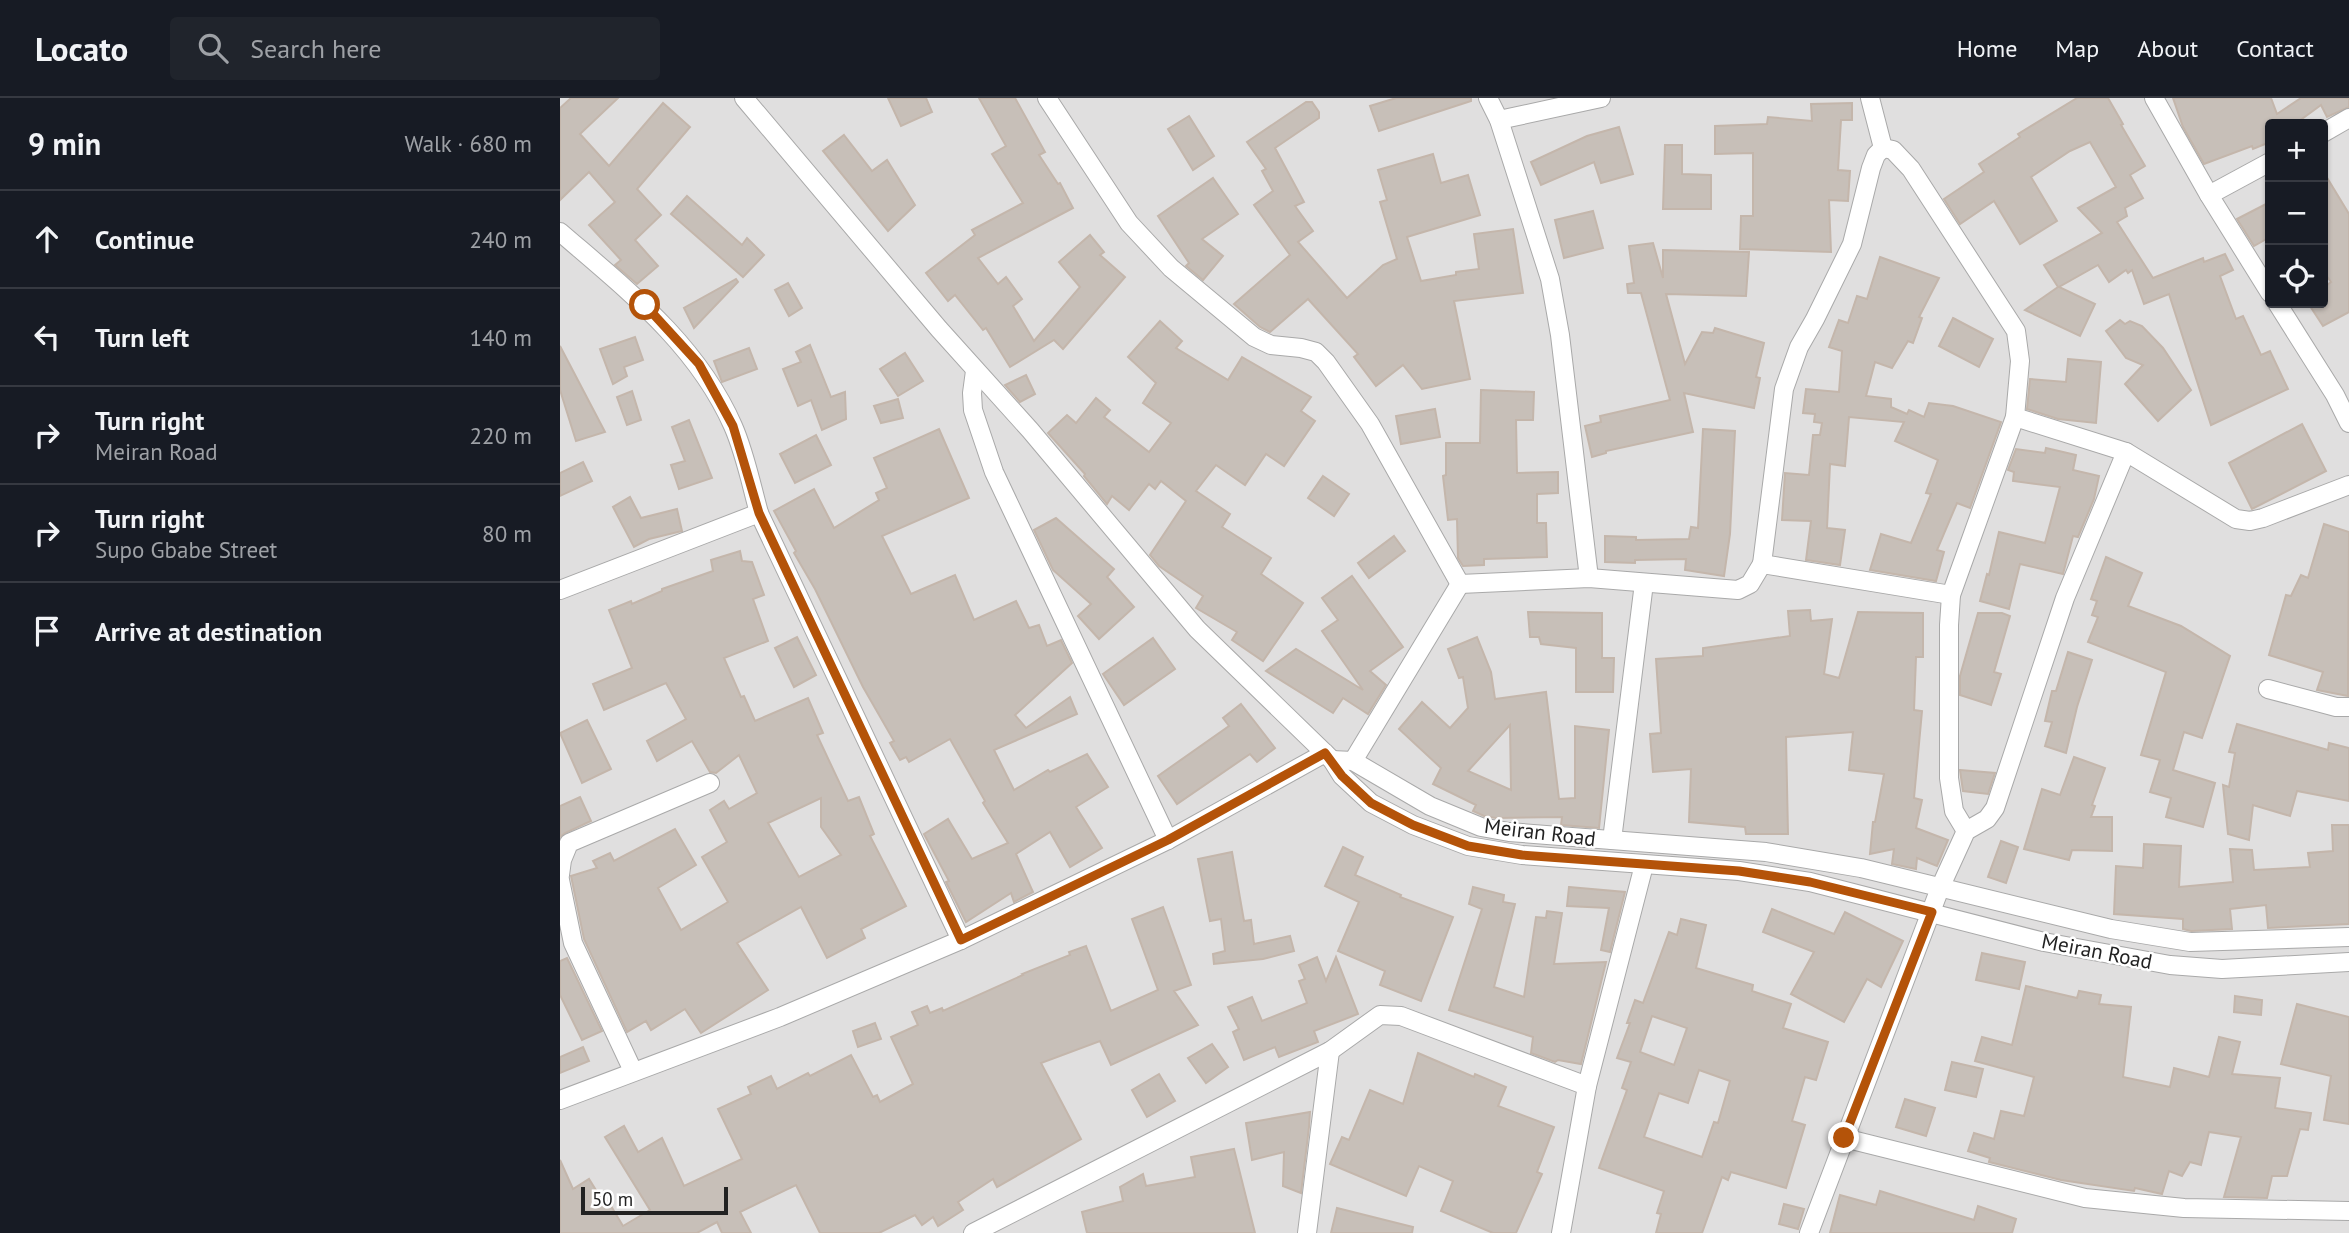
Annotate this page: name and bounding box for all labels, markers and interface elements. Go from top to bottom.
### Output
search box [170,17,660,80]
text: Locato [35,27,128,70]
icon: search [194,29,232,67]
text: Search here [250,32,381,65]
text: Home [1957,33,2017,64]
text: Map [2055,33,2099,64]
text: About [2137,33,2198,64]
text: Contact [2236,33,2314,64]
map controls [2265,119,2328,308]
button: + [2265,119,2328,182]
text: 9 min [28,124,101,163]
text: Walk · 680 m [405,129,532,158]
button: − [2265,182,2328,245]
icon: ahead [28,220,66,258]
text: Continue [95,223,194,256]
text: 240 m [470,225,532,254]
button: locate [2265,245,2328,308]
route start [629,289,660,320]
icon: left [28,318,66,356]
text: Turn left [95,321,189,354]
text: 140 m [470,323,532,352]
text: Turn right [95,404,204,437]
icon: right [28,416,66,454]
text: 220 m [470,421,532,450]
text: Meiran Road [95,437,218,466]
text: Turn right [95,502,204,535]
icon: right [28,514,66,552]
text: 80 m [482,519,532,548]
text: Supo Gbabe Street [95,535,277,564]
icon: arrive [28,612,66,650]
text: Arrive at destination [95,615,322,648]
street label: Meiran Road [1483,812,1597,852]
street label: Meiran Road [2039,927,2155,975]
route end [1828,1122,1859,1153]
scale bar [581,1184,728,1216]
text: 50 m [592,1187,633,1211]

